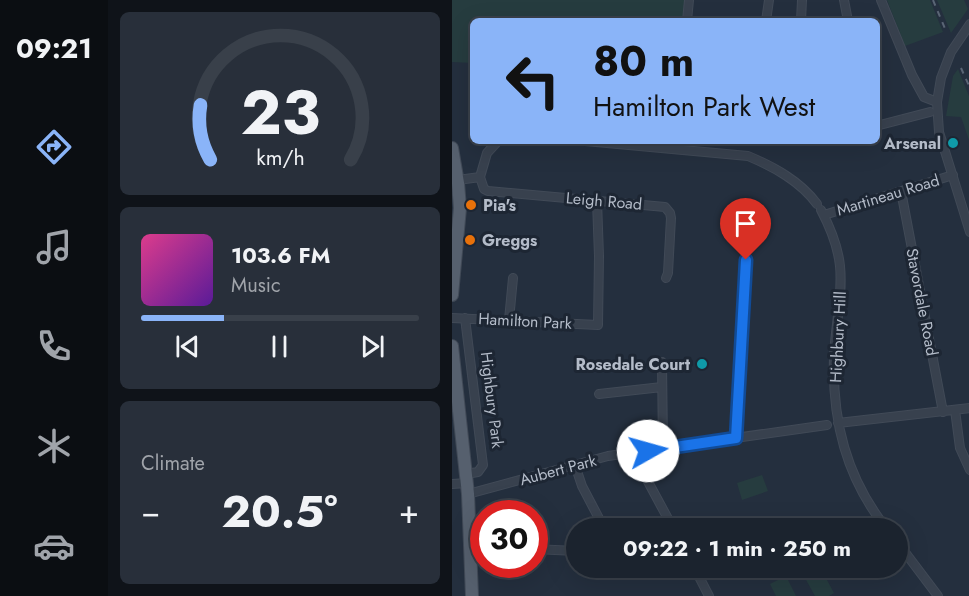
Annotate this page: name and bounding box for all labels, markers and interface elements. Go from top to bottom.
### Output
text: 09:21 [16,29,92,68]
text: 80 m [593,31,694,92]
icon: left [494,42,572,120]
text: 23 [240,68,320,158]
text: Hamilton Park West [593,87,815,126]
icon: directions [33,126,75,168]
place label: Arsenal [883,132,941,155]
marker: Arsenal [946,136,960,150]
text: km/h [256,143,304,174]
street label: Martineau Road [834,168,942,222]
street label: Leigh Road [565,186,643,216]
place label: Pia's [483,194,516,217]
marker: Pia's [464,198,478,212]
pin [720,198,771,260]
icon: arrive [729,207,762,240]
icon: music [33,226,75,268]
place label: Greggs [482,229,537,252]
marker: Greggs [463,233,477,247]
text: 103.6 FM [231,239,330,271]
street label: Stavordale Road [900,246,944,358]
text: Music [231,271,281,300]
street label: Highbury Hill [824,291,852,383]
street label: Hamilton Park [478,307,573,335]
icon: phone [33,325,75,367]
icon: previous [171,330,204,363]
icon: pause [263,330,296,363]
icon: next [356,330,389,363]
street label: Highbury Park [475,350,509,450]
place label: Rosedale Court [575,353,691,376]
marker: Rosedale Court [695,357,709,371]
position arrow [616,419,680,483]
icon: climate [33,425,75,467]
street label: Aubert Park [517,448,600,491]
text: Climate [141,449,205,478]
text: 20.5° [221,479,338,544]
text: − [141,488,160,535]
text: + [399,488,419,535]
speed limit sign: 30 [470,500,548,578]
icon: car [33,525,75,567]
text: 09:22 · 1 min · 250 m [623,532,851,564]

